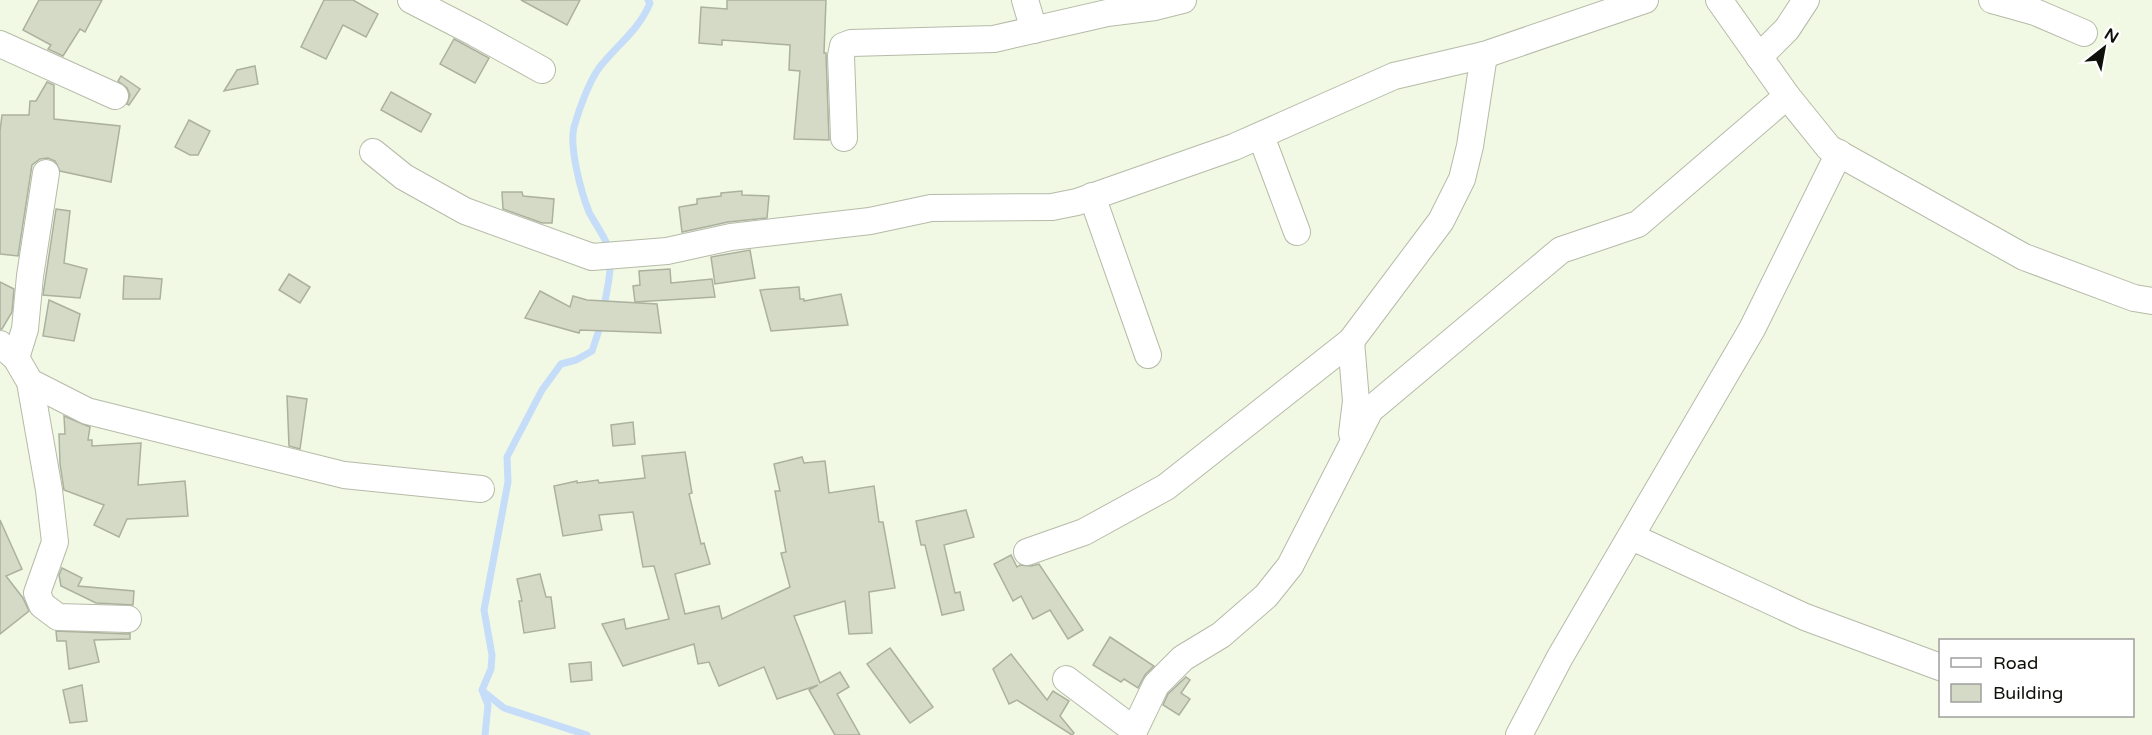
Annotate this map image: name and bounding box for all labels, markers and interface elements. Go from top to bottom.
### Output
north arrow [2074,18,2134,78]
text: N [2101,24,2122,48]
legend [1939,639,2134,717]
text: Road [1993,652,2038,674]
text: Building [1993,682,2063,704]

